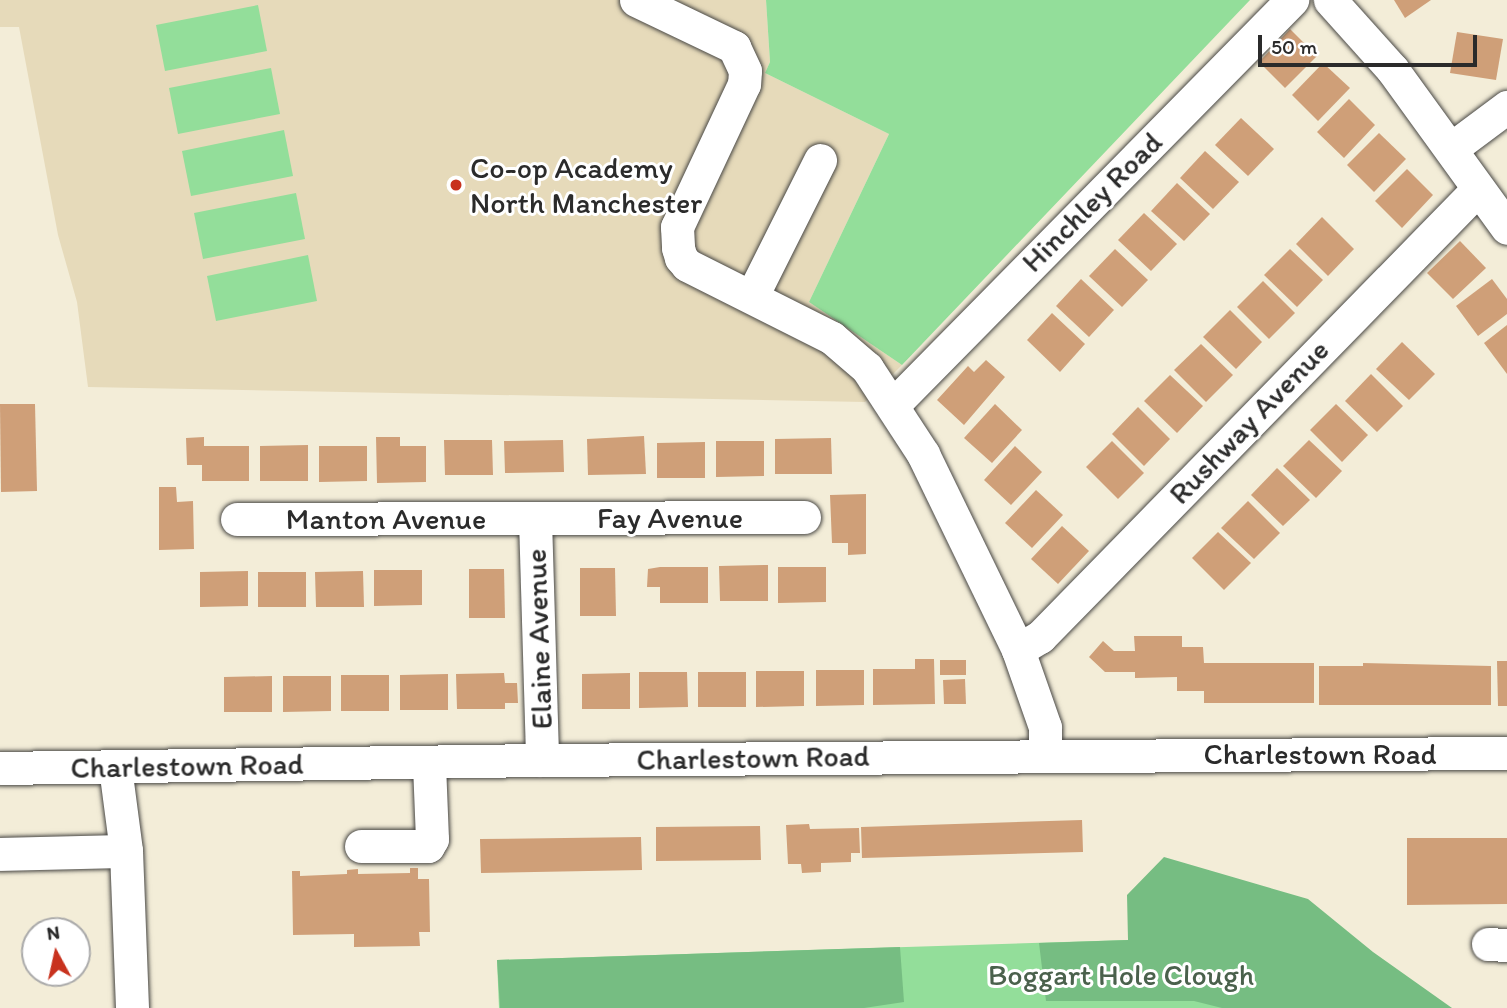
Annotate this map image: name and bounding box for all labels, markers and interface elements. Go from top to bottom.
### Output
scale bar [1262,21,1481,65]
text: 50 m [1271,34,1317,59]
street label: Hinchley Road [1015,125,1169,279]
place label: Co-op Academy North Manchester [470,150,702,220]
marker: Co-op Academy North Manchester [448,177,464,193]
street label: Rushway Avenue [1162,333,1336,511]
street label: Fay Avenue [598,500,742,536]
street label: Manton Avenue [286,501,486,537]
street label: Elaine Avenue [518,549,560,729]
street label: Charlestown Road [1203,736,1437,772]
street label: Charlestown Road [636,738,870,778]
street label: Charlestown Road [70,746,304,786]
north arrow [21,917,91,987]
text: N [45,920,61,945]
park label: Boggart Hole Clough [988,957,1254,993]

